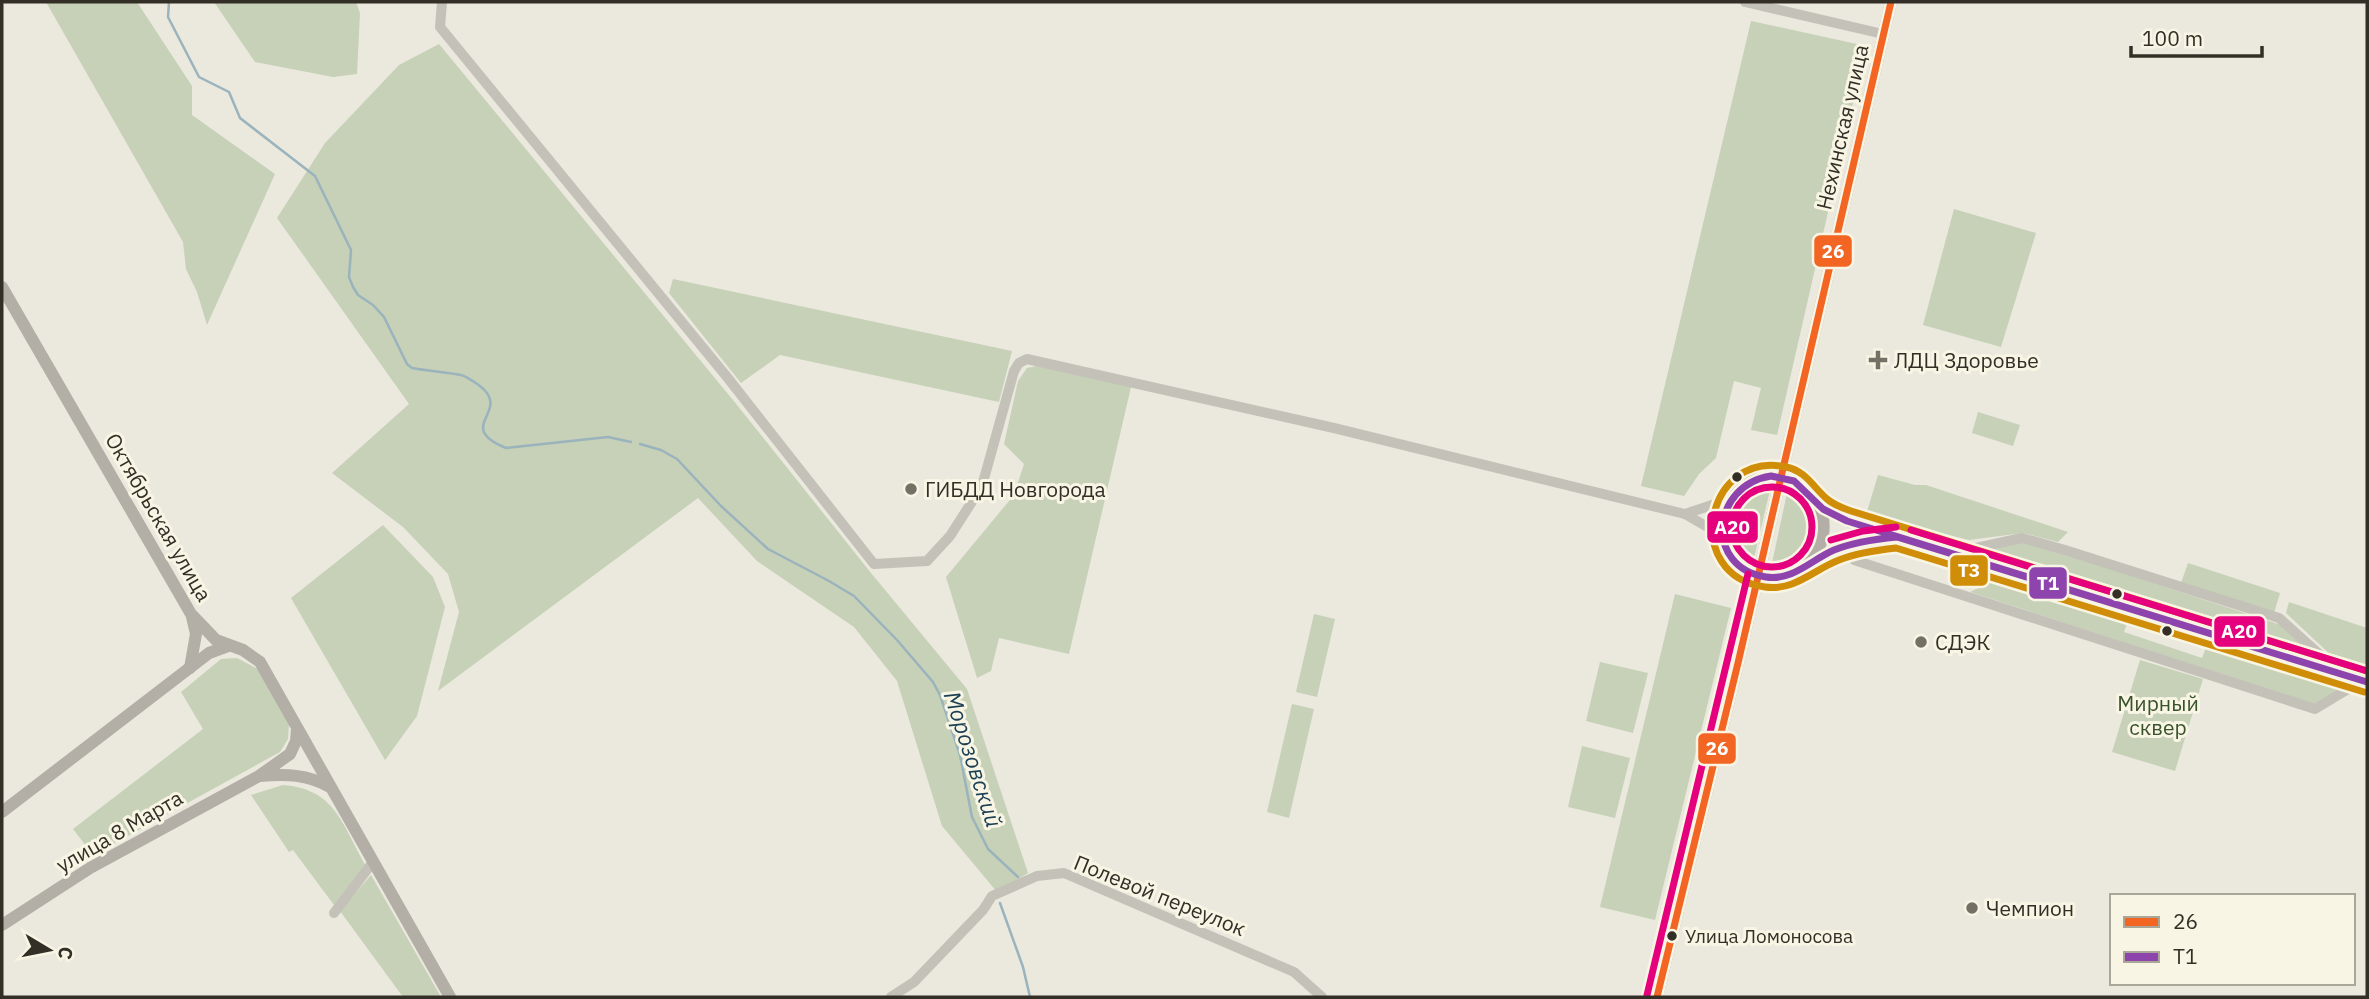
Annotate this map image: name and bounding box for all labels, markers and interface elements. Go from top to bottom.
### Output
scale bar [2131,14,2262,58]
text: 100 m [2142,24,2203,52]
street label: Нехинская улица [1809,42,1875,212]
line badge: 26 [1813,234,1853,268]
text: 26 [1822,239,1844,263]
place label: ЛДЦ Здоровье [1894,346,2039,374]
marker: ЛДЦ Здоровье [1868,350,1888,370]
street label: Октябрьская улица [99,428,219,606]
unlabelled marker [1730,470,1744,484]
place label: ГИБДД Новгорода [925,475,1106,503]
marker: ГИБДД Новгорода [903,481,919,497]
line badge: А20 [1706,510,1759,544]
text: А20 [1714,515,1750,539]
line badge: Т3 [1949,554,1989,587]
text: Т3 [1958,558,1980,582]
line badge: Т1 [2028,566,2068,600]
text: Т1 [2037,571,2060,595]
unlabelled marker [2110,587,2124,601]
line badge: А20 [2213,615,2266,648]
text: А20 [2221,619,2257,643]
unlabelled marker [2160,624,2174,638]
place label: СДЭК [1935,628,1990,656]
marker: СДЭК [1913,634,1929,650]
water label: Морозовский [938,687,1010,831]
park label: Мирный сквер [2117,689,2199,741]
line badge: 26 [1697,732,1737,765]
text: 26 [1706,736,1728,760]
street label: улица 8 Марта [51,783,187,879]
street label: Полевой переулок [1070,848,1250,942]
place label: Чемпион [1986,894,2074,922]
legend [2110,894,2355,985]
marker: Чемпион [1964,900,1980,916]
text: 26 [2173,907,2198,935]
north arrow [14,915,84,985]
place label: Улица Ломоносова [1685,924,1853,948]
marker: Улица Ломоносова [1665,929,1679,943]
text: Т1 [2173,942,2198,970]
text: С [53,945,79,961]

